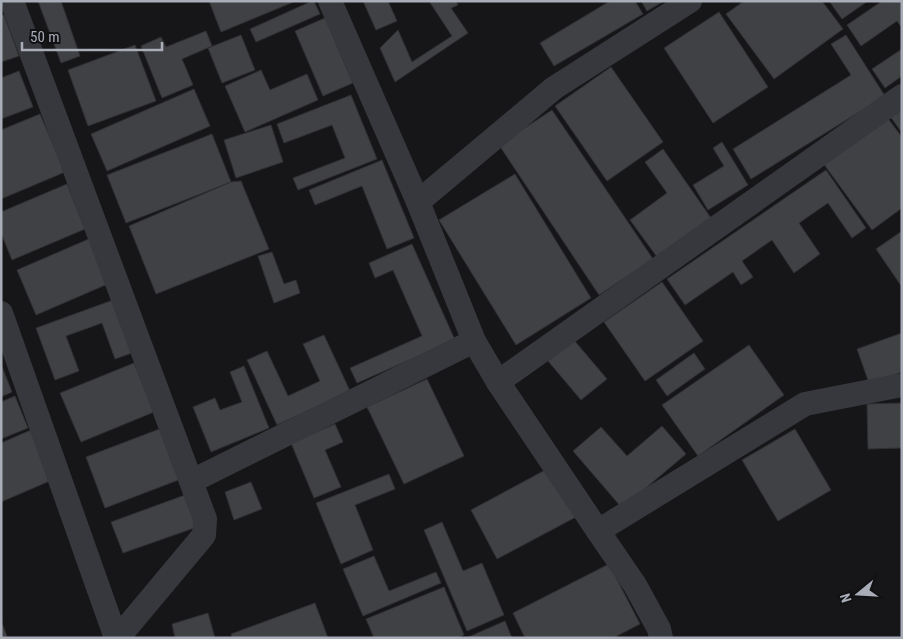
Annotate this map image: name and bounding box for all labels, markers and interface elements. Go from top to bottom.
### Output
scale bar [22,20,162,52]
text: 50 m [30,28,60,46]
north arrow [833,569,883,619]
text: N [837,591,855,605]

